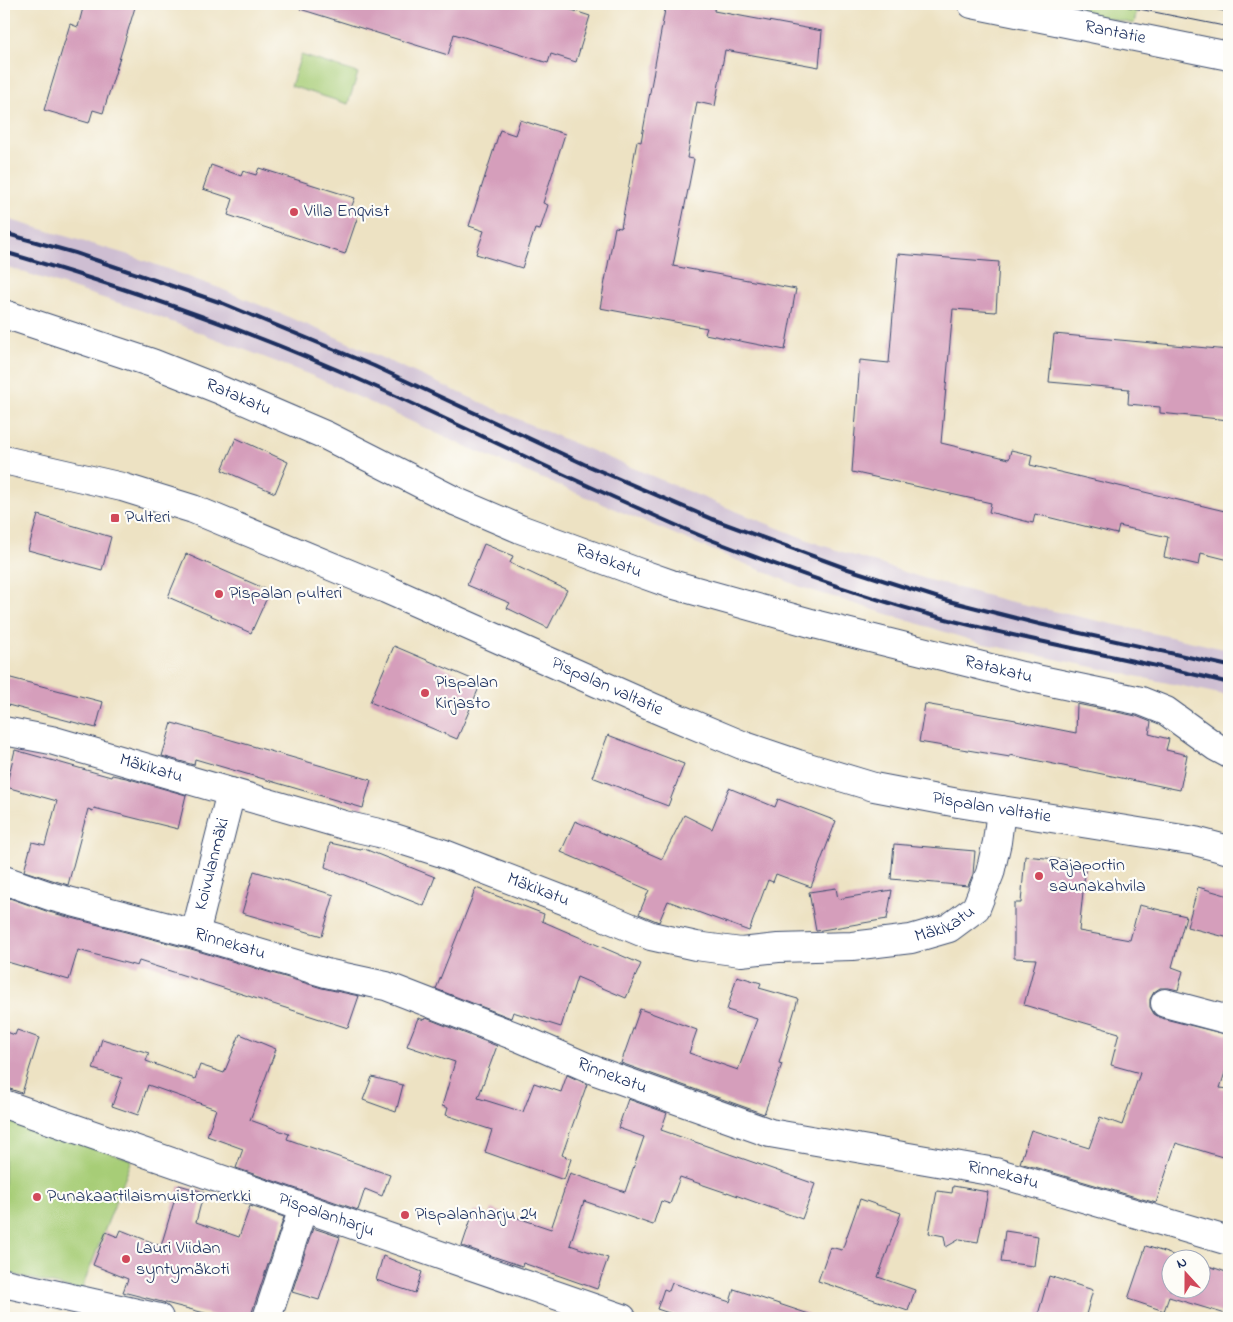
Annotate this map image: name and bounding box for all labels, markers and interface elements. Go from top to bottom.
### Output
street label: Rantatie [1082,14,1149,52]
place label: Villa Enqvist [303,199,390,225]
marker: Villa Enqvist [288,206,300,218]
street label: Ratakatu [202,372,275,423]
place label: Pulteri [125,505,171,531]
marker: Pulteri [109,512,121,524]
street label: Ratakatu [571,537,645,586]
place label: Pispalan pulteri [229,581,342,607]
marker: Pispalan pulteri [213,588,225,600]
street label: Ratakatu [961,649,1035,691]
street label: Pispalan valtatie [547,651,668,724]
place label: Pispalan Kirjasto [435,670,498,717]
marker: Pispalan Kirjasto [419,687,431,699]
street label: Mäkikatu [116,747,186,791]
street label: Pispalan valtatie [930,785,1054,831]
street label: Koivulanmäki [188,815,237,913]
place label: Rajaportin saunakahvila [1049,853,1146,900]
street label: Mäkikatu [503,866,573,914]
marker: Rajaportin saunakahvila [1033,870,1045,882]
street label: Mäkikatu [912,900,981,950]
street label: Rinnekatu [191,922,269,967]
street label: Rinnekatu [573,1051,650,1101]
street label: Rinnekatu [965,1154,1042,1197]
place label: Punakaartilaismuistomerkki [47,1184,251,1210]
street label: Pispalanharju [274,1187,378,1244]
marker: Punakaartilaismuistomerkki [31,1191,43,1203]
place label: Pispalanharju 24 [415,1202,537,1228]
marker: Pispalanharju 24 [399,1209,411,1221]
place label: Lauri Viidan syntymäkoti [136,1236,230,1283]
north arrow [1160,1250,1210,1300]
text: N [1174,1252,1190,1275]
marker: Lauri Viidan syntymäkoti [120,1253,132,1265]

